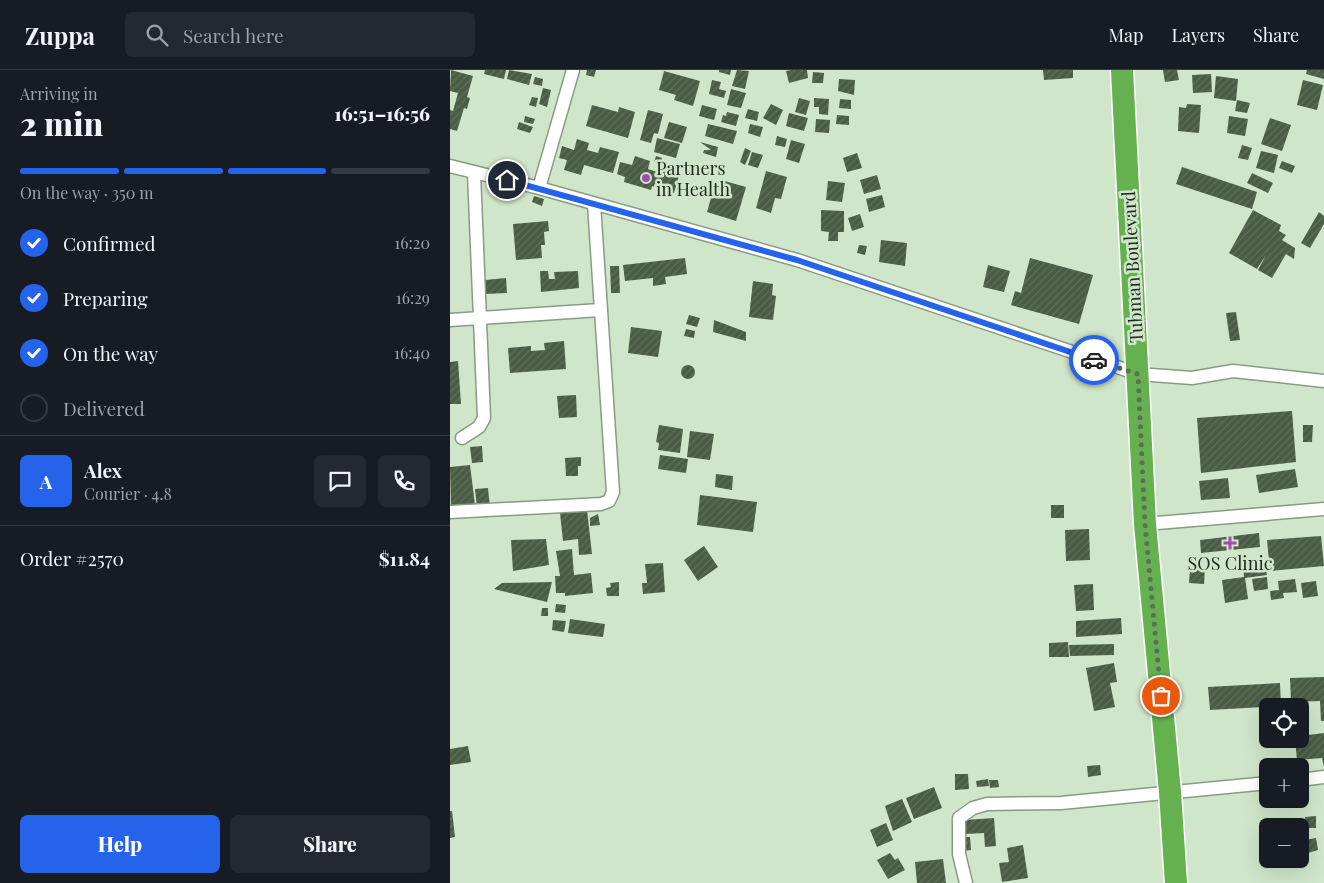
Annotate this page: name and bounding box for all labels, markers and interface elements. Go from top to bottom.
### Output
search box [125,12,475,57]
text: Zuppa [25,19,95,51]
icon: search [143,21,171,49]
text: Search here [183,22,284,48]
text: Map [1108,23,1143,47]
text: Layers [1171,23,1225,47]
text: Share [1253,23,1299,47]
text: Arriving in [20,83,98,104]
text: 16:51–16:56 [334,100,430,126]
text: 2 min [20,101,103,144]
place label: Partners in Health [656,156,730,201]
pin [486,159,528,201]
icon: home [493,166,521,194]
marker: Partners in Health [640,172,652,184]
text: On the way · 350 m [20,182,154,203]
street label: Tubman Boulevard [1116,190,1148,344]
icon: check [20,229,48,257]
text: Confirmed [63,230,156,256]
text: 16:20 [394,232,430,253]
icon: check [20,284,48,312]
text: Preparing [63,285,148,311]
text: 16:29 [396,287,430,308]
courier [1069,335,1119,385]
icon: check [20,339,48,367]
text: On the way [63,340,158,366]
text: 16:40 [394,342,430,363]
icon: car [1080,346,1108,374]
text: Delivered [63,395,145,421]
button: chat [314,455,366,507]
button: phone [378,455,430,507]
text: Alex [84,457,122,483]
text: A [40,468,52,494]
text: Courier · 4.8 [84,483,172,504]
marker: SOS Clinic [1223,536,1237,550]
text: Order #2570 [20,545,124,571]
text: $11.84 [379,545,430,571]
place label: SOS Clinic [1188,551,1273,575]
pin [1140,675,1182,717]
icon: bag [1147,682,1175,710]
map controls [1259,698,1309,868]
button: locate [1259,698,1309,748]
button: + [1259,758,1309,808]
button: Help [20,815,220,873]
button: Share [230,815,430,873]
button: − [1259,818,1309,868]

